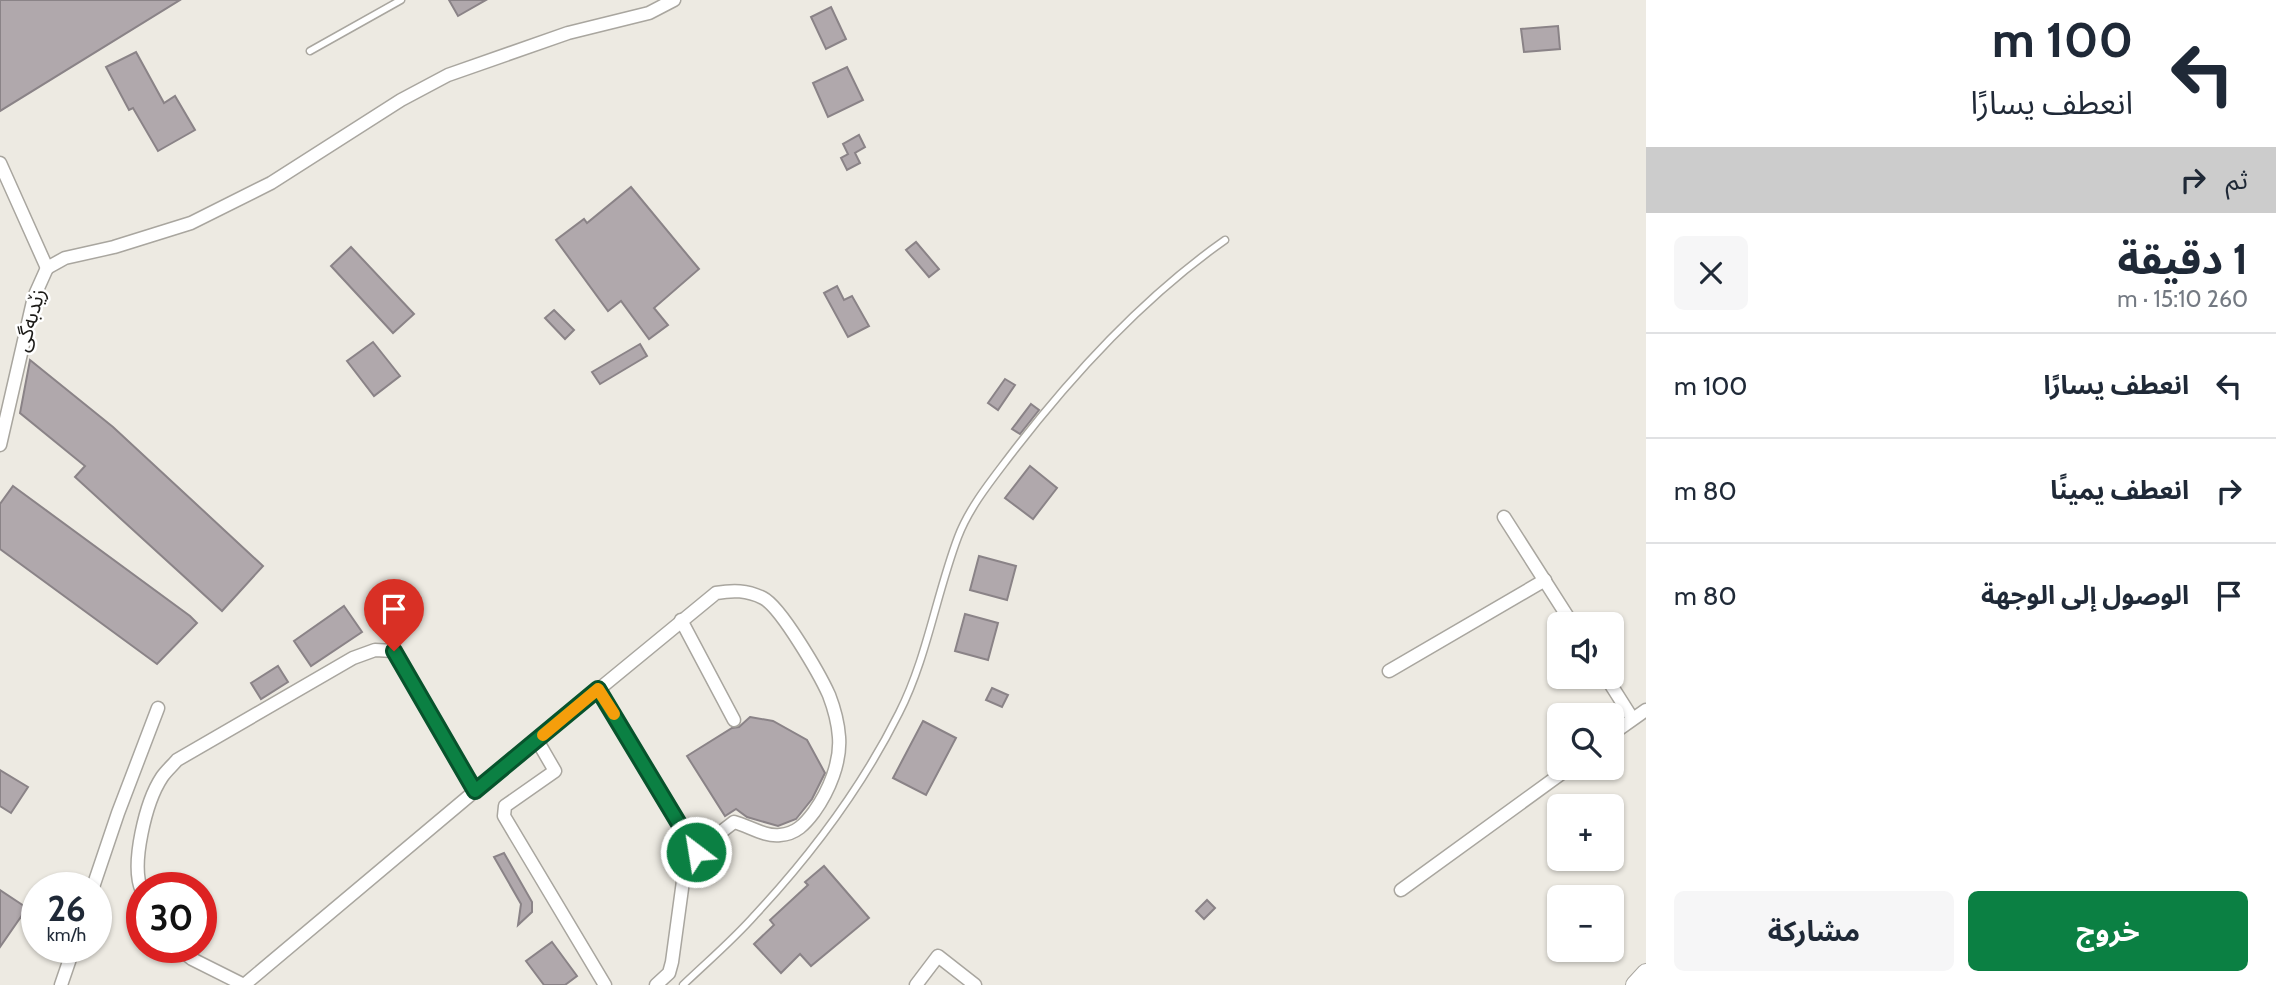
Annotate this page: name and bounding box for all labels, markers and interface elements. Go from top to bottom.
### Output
text: 100 m [1992,10,2133,69]
icon: left [2157,28,2248,119]
text: انعطف يسارًا [1970,83,2133,122]
icon: right [2174,161,2212,199]
text: ثم [2226,164,2248,196]
text: 1 دقيقة [2117,233,2248,285]
button: close [1674,236,1748,310]
street label: زێدبەگی [9,285,50,354]
text: 260 m · 15:10 [2117,285,2248,313]
icon: left [2210,367,2248,405]
text: انعطف يسارًا [2043,369,2189,401]
text: 100 m [1674,370,1747,402]
icon: right [2210,472,2248,510]
text: انعطف يمينًا [2050,474,2189,506]
text: 80 m [1674,475,1737,507]
icon: arrive [2210,577,2248,615]
pin [364,579,424,651]
text: الوصول إلى الوجهة [1981,579,2189,611]
text: 80 m [1674,580,1737,612]
icon: arrive [375,590,413,628]
map controls [1547,612,1624,962]
button: sound [1547,612,1624,689]
button: search [1547,703,1624,780]
button: + [1547,794,1624,871]
position arrow [659,815,733,889]
speed limit sign: 30 [126,872,217,963]
button: − [1547,885,1624,962]
text: 26 [47,887,86,930]
button: مشاركة [1674,891,1954,971]
button: خروج [1968,891,2248,971]
text: km/h [47,924,86,946]

